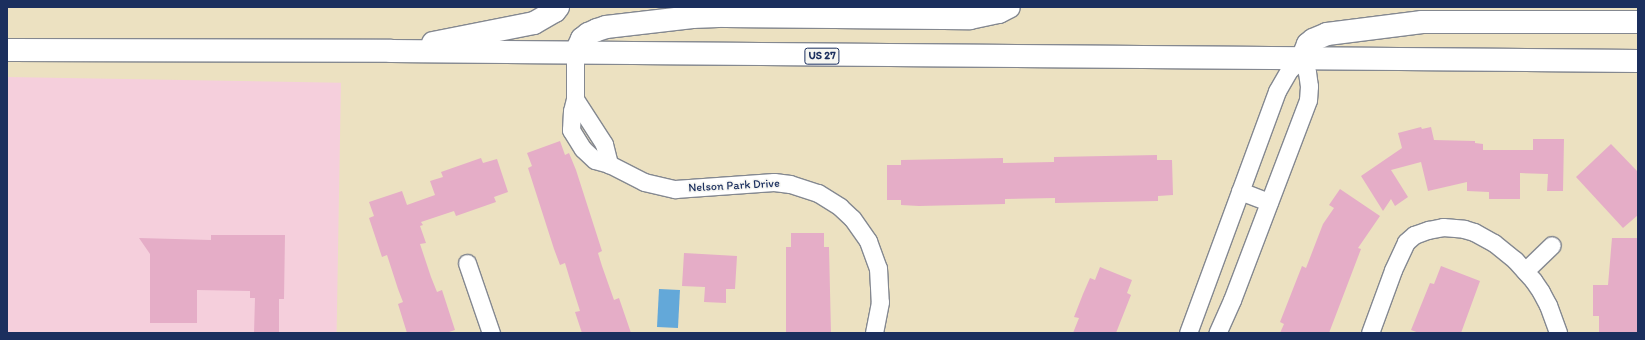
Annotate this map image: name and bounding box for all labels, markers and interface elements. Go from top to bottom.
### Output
road number: US 27 [804,47,840,65]
street label: Nelson Park Drive [688,176,780,196]

